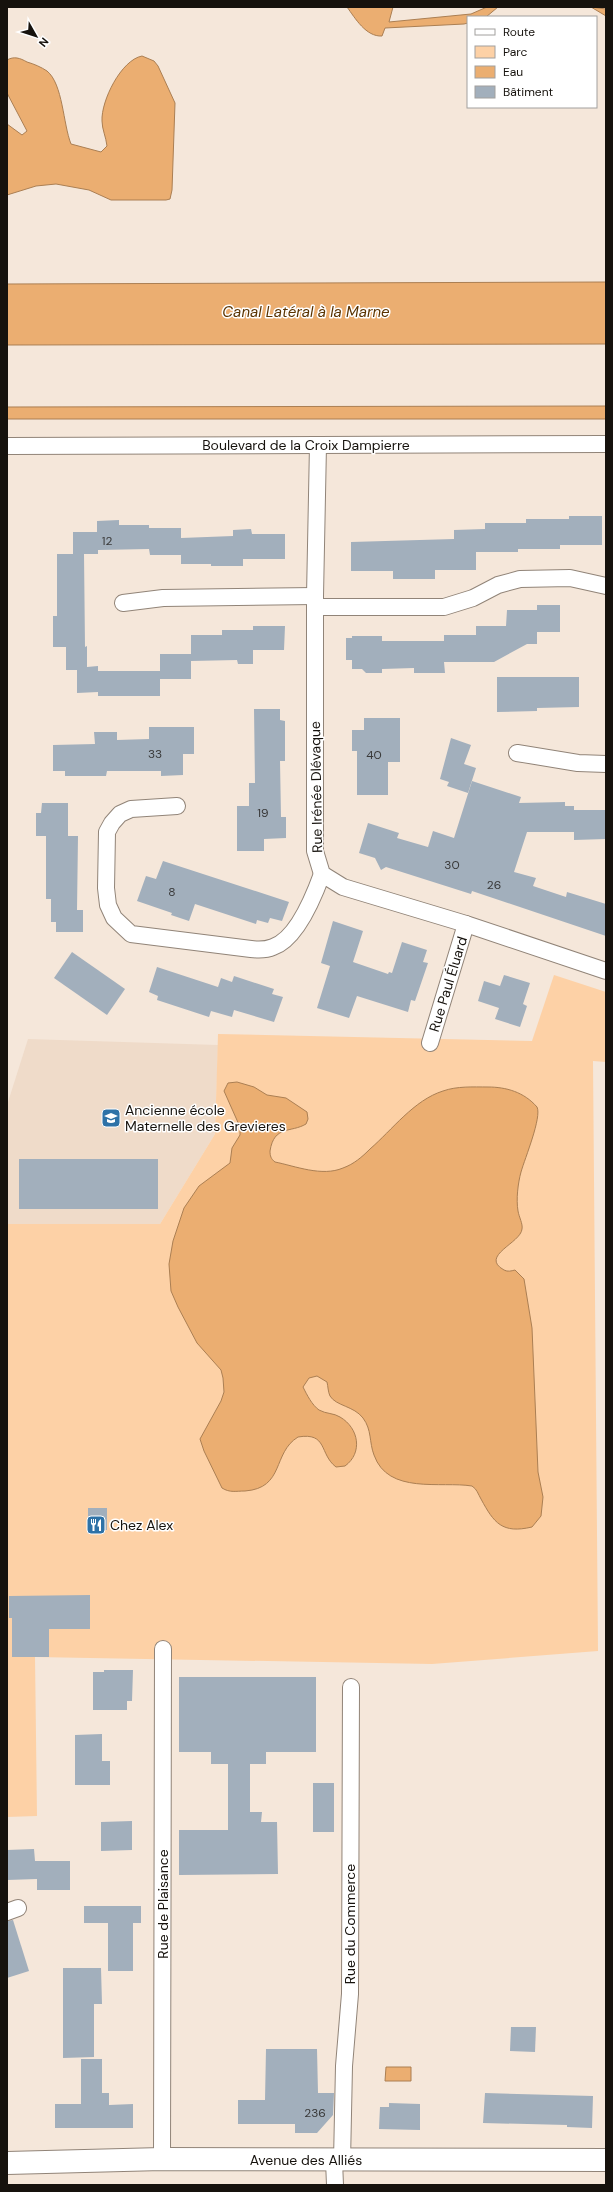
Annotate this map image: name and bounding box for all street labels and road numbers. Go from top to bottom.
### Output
street label: Boulevard de la Croix Dampierre [202,436,410,454]
street label: Rue Irénée Dlévaque [306,721,326,853]
street label: Rue Paul Éluard [425,934,471,1034]
street label: Rue de Plaisance [154,1849,172,1959]
street label: Rue du Commerce [341,1864,359,1984]
street label: Avenue des Alliés [250,2151,362,2169]

